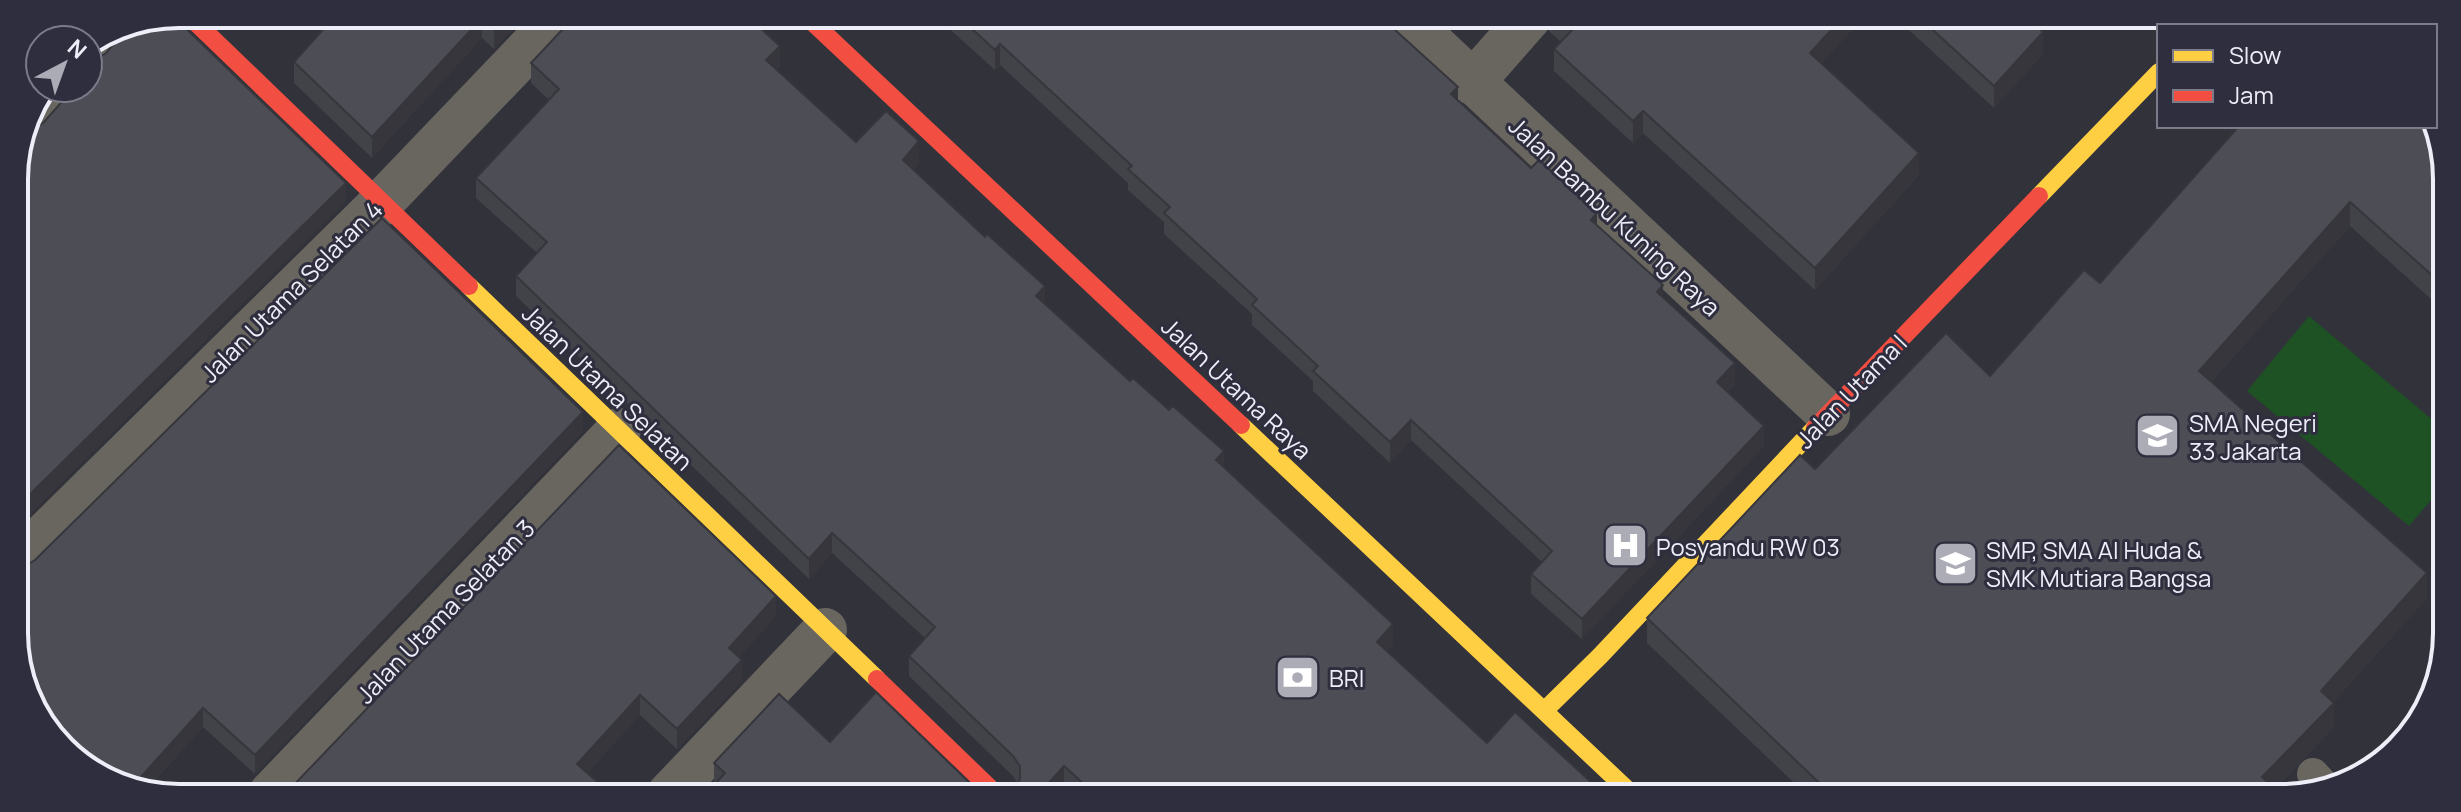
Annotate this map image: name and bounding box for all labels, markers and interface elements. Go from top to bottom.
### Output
north arrow [24,24,104,104]
legend [2157,24,2437,128]
text: N [61,32,93,65]
text: Slow [2229,38,2282,71]
text: Jam [2229,78,2274,111]
street label: Jalan Bambu Kuning Raya [1502,109,1728,323]
street label: Jalan Utama Selatan 4 [193,193,389,389]
street label: Jalan Utama Selatan [515,297,701,477]
street label: Jalan Utama Raya [1155,310,1319,466]
street label: Jalan Utama I [1788,327,1914,455]
place label: SMA Negeri 33 Jakarta [2189,406,2317,467]
school or university icon: SMA Negeri 33 Jakarta [2134,412,2182,460]
street label: Jalan Utama Selatan 3 [348,512,542,710]
hospital icon: Posyandu RW 03 [1601,522,1649,570]
place label: Posyandu RW 03 [1656,530,1840,563]
place label: SMP, SMA Al Huda & SMK Mutiara Bangsa [1986,533,2211,594]
school or university icon: SMP, SMA Al Huda & SMK Mutiara Bangsa [1931,539,1979,587]
bank icon: BRI [1274,653,1322,701]
place label: BRI [1329,661,1364,694]

